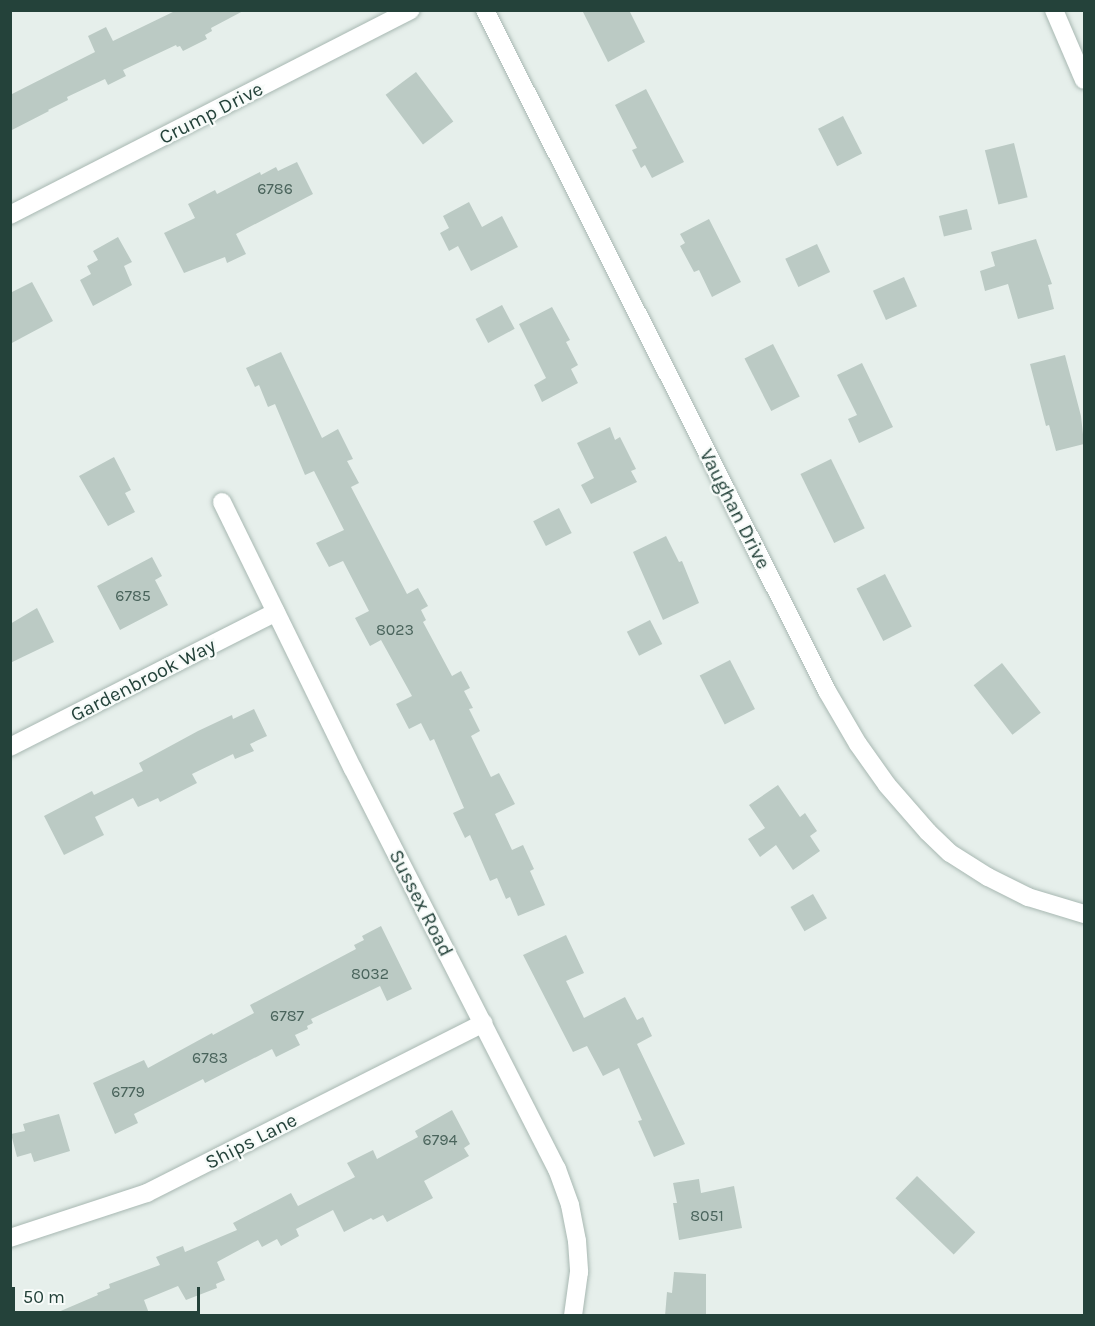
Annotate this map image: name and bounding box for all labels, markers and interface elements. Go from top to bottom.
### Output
street label: Crump Drive [155,77,267,149]
house number: 6786 [257,179,293,199]
street label: Vaughan Drive [694,445,776,573]
house number: 6785 [115,586,151,606]
house number: 8023 [376,620,414,640]
street label: Gardenbrook Way [66,633,220,727]
street label: Sussex Road [384,846,458,960]
house number: 8032 [351,964,389,984]
house number: 6787 [270,1006,304,1026]
house number: 6783 [192,1048,228,1068]
house number: 6779 [111,1082,145,1102]
street label: Ships Lane [201,1108,301,1174]
house number: 6794 [423,1130,457,1150]
house number: 8051 [690,1206,724,1226]
scale bar [15,1275,202,1313]
text: 50 m [23,1286,65,1308]

